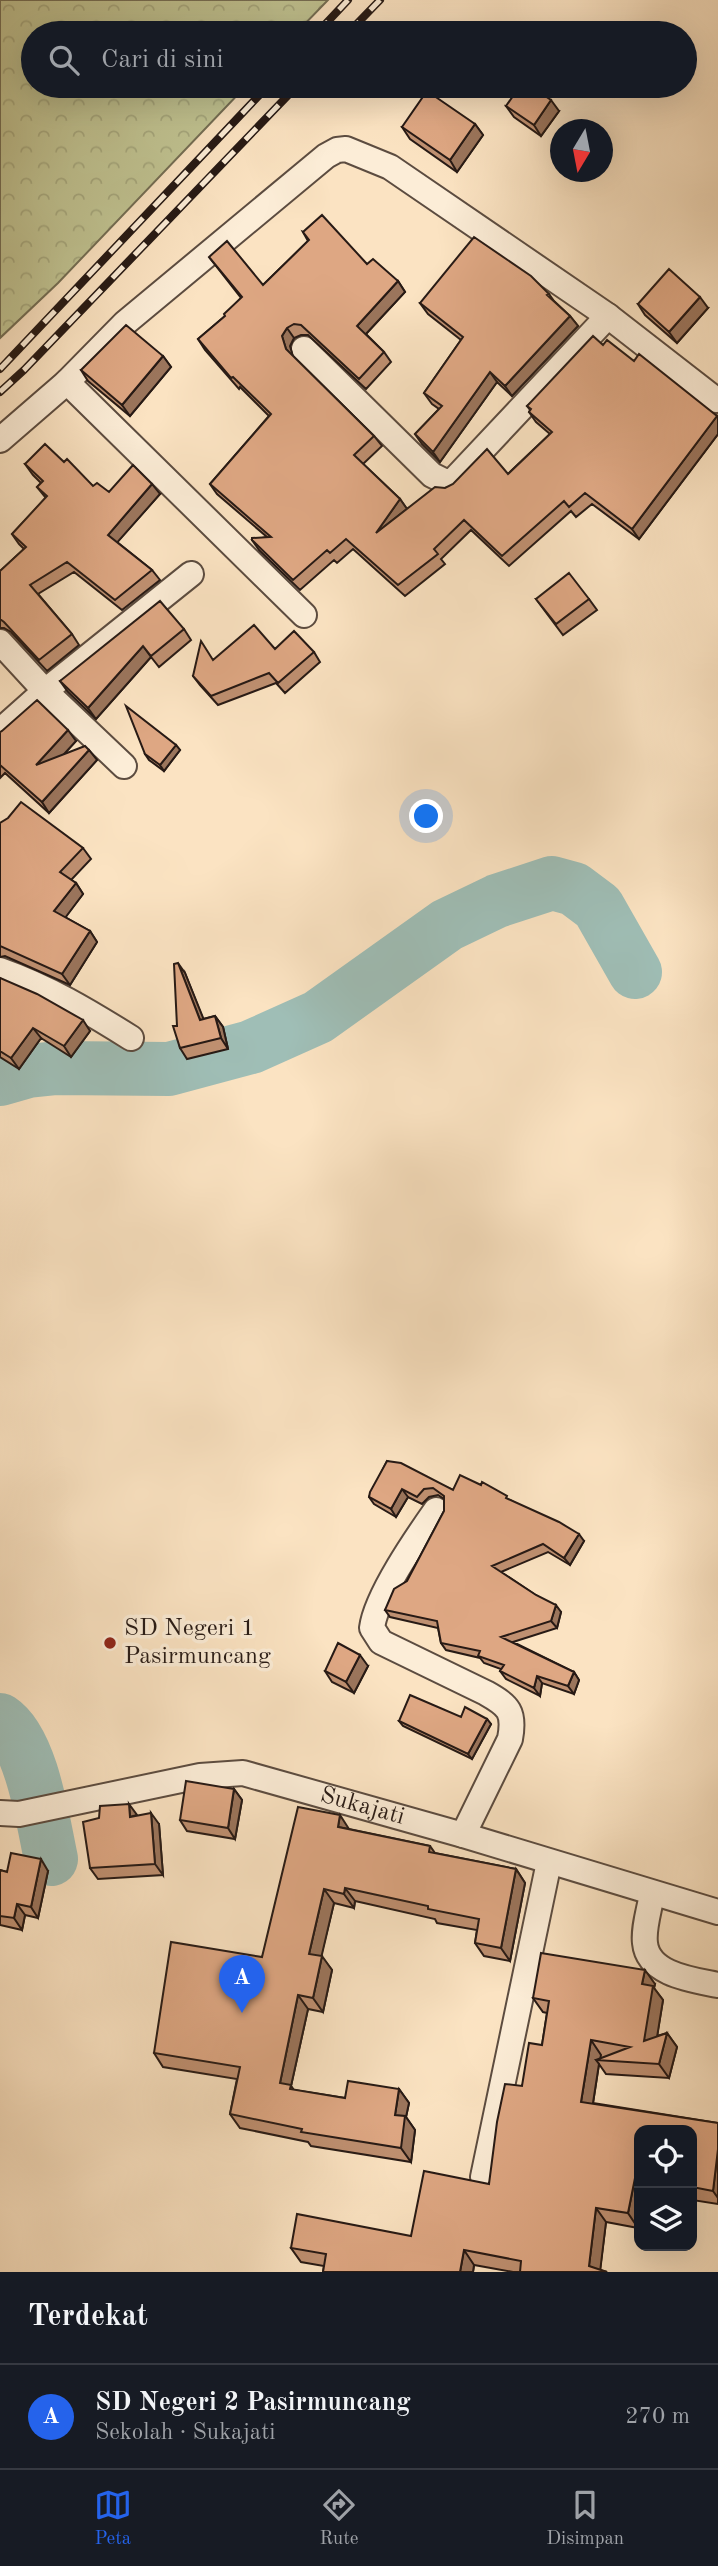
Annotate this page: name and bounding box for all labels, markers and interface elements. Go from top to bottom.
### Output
search box [21,21,697,98]
icon: search [45,41,83,79]
text: Cari di sini [101,47,223,73]
north arrow [550,119,613,182]
your location [409,799,443,833]
place label: SD Negeri 1 Pasirmuncang [124,1617,271,1669]
marker: SD Negeri 1 Pasirmuncang [102,1635,118,1651]
street label: Sukajati [317,1783,407,1830]
pin: A [219,1955,265,2013]
map controls [634,2125,697,2251]
button: locate [634,2125,697,2188]
button: layers [634,2188,697,2251]
text: Terdekat [28,2302,148,2332]
text: SD Negeri 2 Pasirmuncang [95,2390,411,2416]
text: A [42,2405,60,2428]
text: 270 m [625,2405,690,2428]
text: Sekolah · Sukajati [95,2421,275,2444]
tab: Peta [94,2486,132,2551]
tab: Rute [319,2486,359,2551]
tab: Disimpan [546,2486,624,2551]

